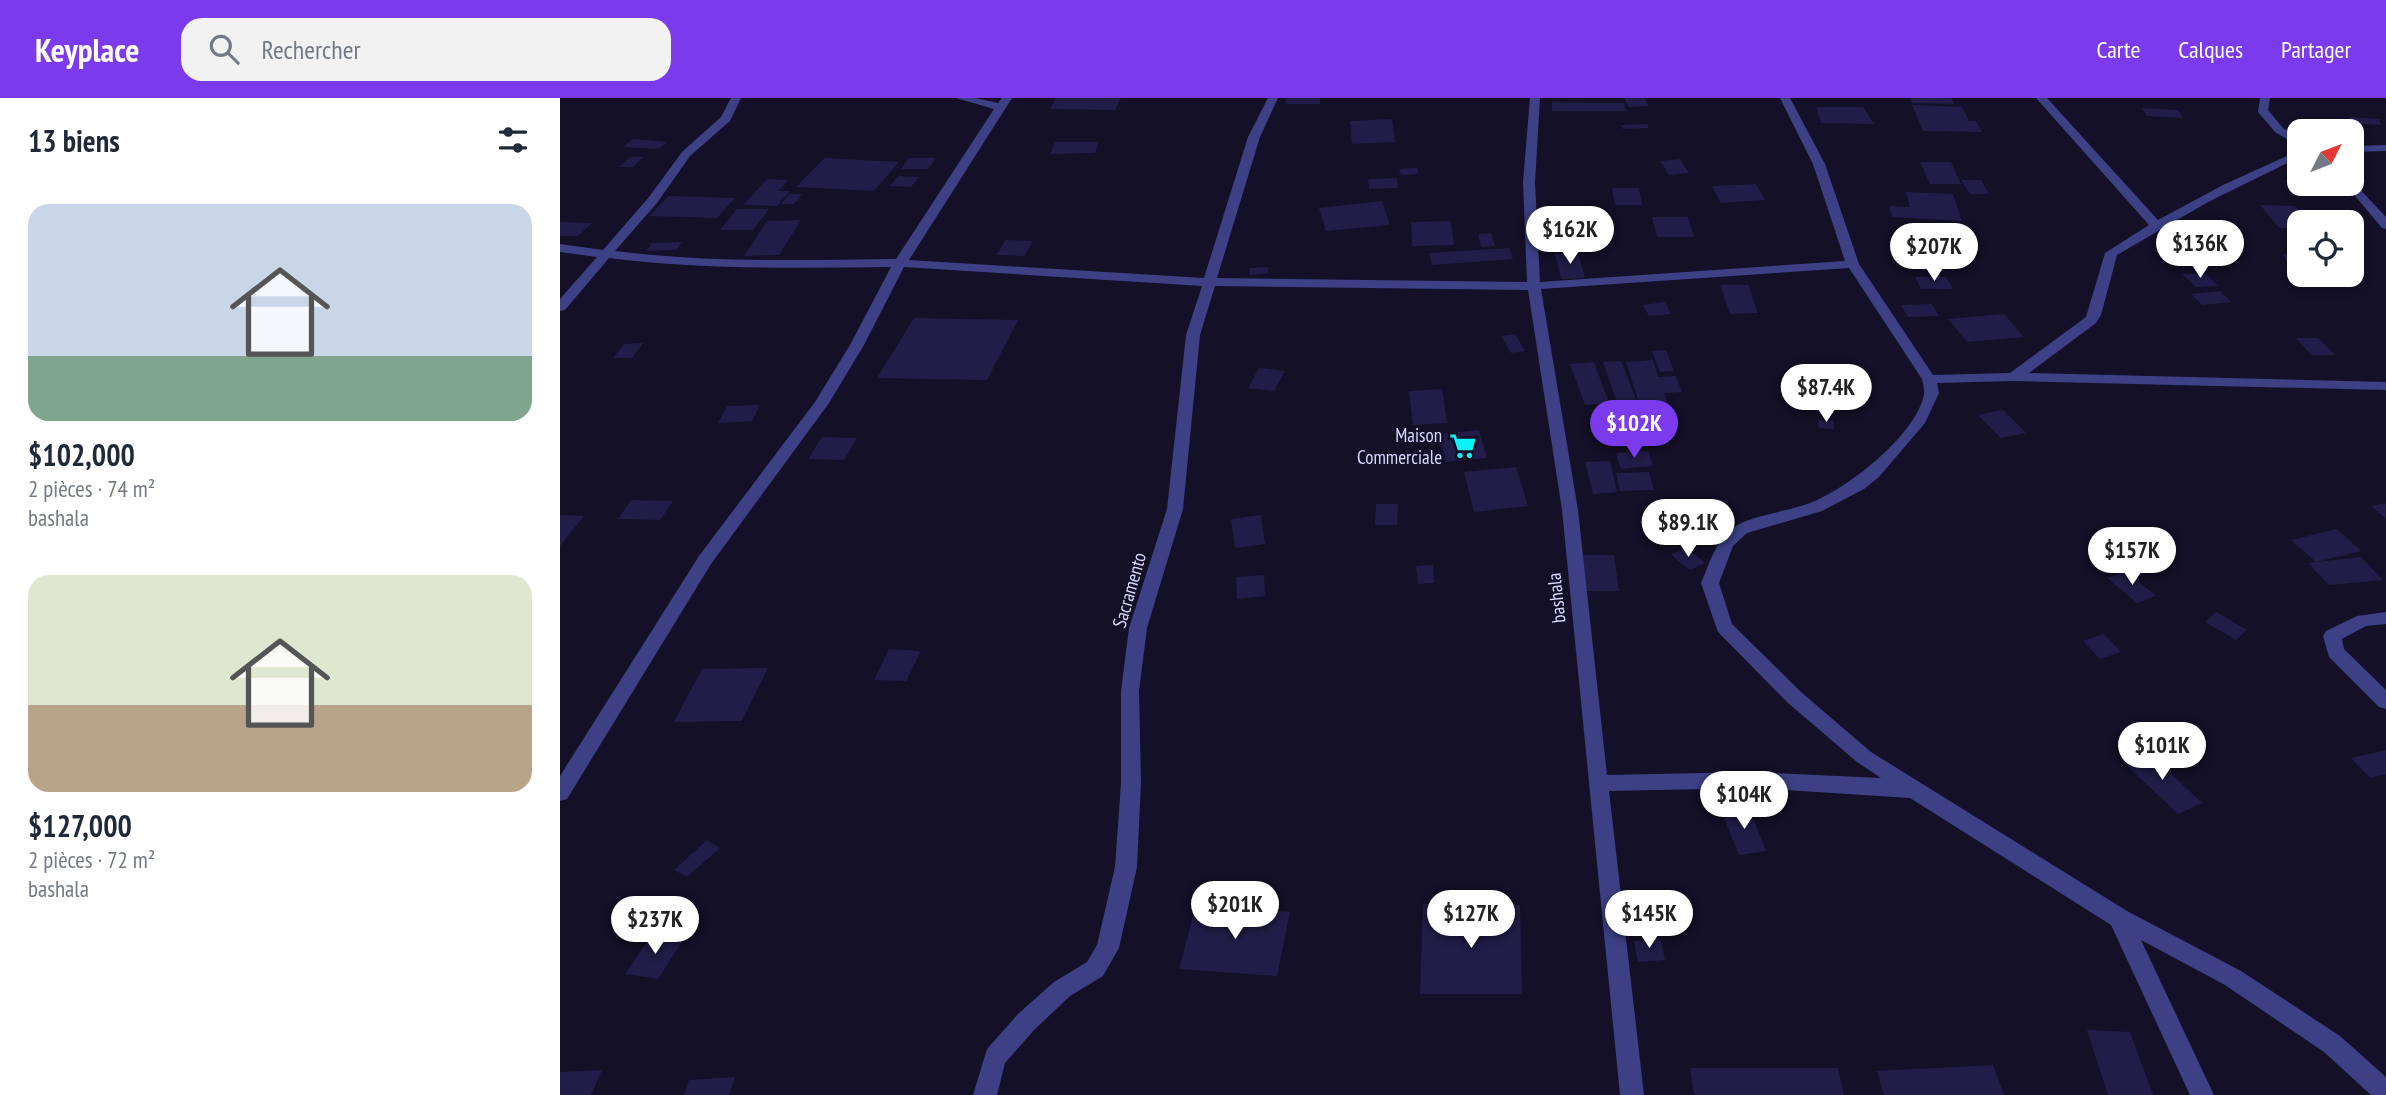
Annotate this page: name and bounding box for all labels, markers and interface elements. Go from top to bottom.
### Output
search box [181,18,671,81]
text: Keyplace [35,28,139,71]
icon: search [205,30,243,68]
text: Rechercher [261,33,361,66]
text: Carte [2097,34,2140,65]
text: Calques [2178,34,2243,65]
text: Partager [2281,34,2351,65]
north arrow [2287,119,2364,196]
map controls [2287,119,2364,287]
text: 13 biens [28,121,120,160]
icon: filters [494,121,532,159]
pin: $162K [1521,206,1619,266]
button: locate [2287,210,2364,287]
text: $162K [1542,214,1598,243]
pin: $136K [2151,220,2249,280]
pin: $207K [1885,223,1983,283]
text: $136K [2172,228,2228,257]
text: $207K [1906,231,1962,260]
icon: home [217,249,343,375]
pin: $87.4K [1769,364,1883,424]
text: $87.4K [1797,372,1855,401]
pin: $102K [1585,400,1683,460]
text: $102K [1606,408,1662,437]
place label: Maison Commerciale [1357,423,1442,469]
supermarket icon: Maison Commerciale [1448,431,1478,461]
text: $102,000 [28,435,135,474]
text: 2 pièces · 74 m² [28,474,155,503]
pin: $89.1K [1631,500,1745,559]
text: bashala [28,503,89,532]
text: $89.1K [1658,507,1718,536]
pin: $157K [2083,528,2181,587]
text: $157K [2104,535,2160,564]
street label: Sacramento [1107,550,1151,630]
street label: bashala [1541,572,1571,624]
icon: home [217,620,343,746]
pin: $101K [2113,722,2211,782]
text: $101K [2134,730,2190,759]
pin: $104K [1695,772,1793,831]
text: $104K [1716,779,1772,808]
text: $127,000 [28,806,132,845]
text: 2 pièces · 72 m² [28,845,155,874]
text: bashala [28,874,89,903]
pin: $201K [1186,882,1284,941]
text: $201K [1207,889,1263,918]
pin: $127K [1422,890,1520,950]
pin: $145K [1600,890,1698,950]
pin: $237K [606,896,704,956]
text: $127K [1443,898,1499,927]
text: $145K [1621,898,1677,927]
text: $237K [627,904,683,933]

